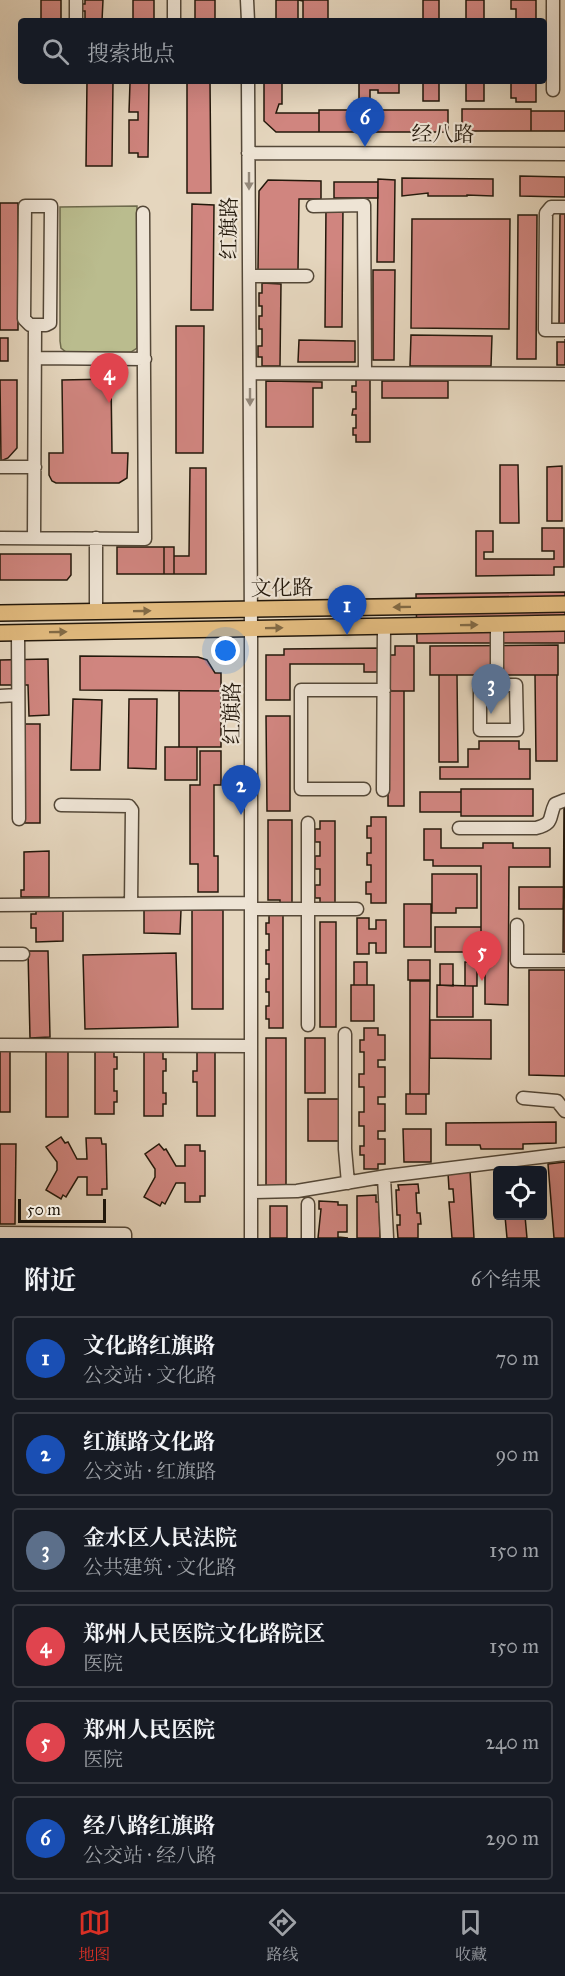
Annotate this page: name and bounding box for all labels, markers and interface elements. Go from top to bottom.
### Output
search box [18,18,547,84]
icon: search [39,35,72,68]
text: 搜索地点 [87,40,175,67]
pin: 6 [346,98,385,147]
street label: 经八路 [412,121,475,147]
one-way arrow [244,172,253,191]
street label: 红旗路 [216,197,242,260]
pin: 4 [90,354,128,403]
one-way arrow [245,388,255,407]
street label: 文化路 [250,574,314,602]
pin: 1 [328,586,366,635]
one-way arrow [392,602,411,611]
one-way arrow [133,606,152,616]
one-way arrow [460,620,479,629]
one-way arrow [265,623,284,633]
one-way arrow [49,627,68,636]
your location [211,636,240,665]
pin: 3 [472,664,510,714]
street label: 红旗路 [219,682,245,745]
pin: 2 [222,766,260,815]
pin: 5 [462,932,502,981]
map controls [493,1166,547,1220]
button: locate [493,1166,547,1220]
scale bar [18,1196,106,1224]
text: 50 m [27,1200,61,1219]
text: 附近 [24,1264,76,1296]
text: 6个结果 [471,1267,541,1291]
text: 文化路红旗路 [83,1332,215,1359]
text: 1 [42,1346,49,1370]
text: 70 m [496,1346,539,1370]
text: 公交站 · 文化路 [83,1363,216,1387]
text: 红旗路文化路 [83,1428,215,1455]
text: 2 [41,1442,50,1466]
text: 90 m [496,1442,539,1466]
text: 公交站 · 红旗路 [83,1459,216,1483]
text: 金水区人民法院 [83,1524,237,1551]
text: 3 [42,1538,50,1562]
text: 150 m [489,1538,539,1562]
text: 公共建筑 · 文化路 [83,1555,236,1579]
text: 郑州人民医院文化路院区 [83,1620,325,1647]
text: 4 [40,1634,51,1658]
text: 150 m [489,1634,539,1658]
text: 医院 [83,1651,123,1675]
text: 郑州人民医院 [83,1716,215,1743]
text: 5 [41,1730,50,1754]
text: 240 m [485,1730,539,1754]
text: 医院 [83,1747,123,1771]
text: 经八路红旗路 [83,1812,215,1839]
text: 6 [40,1826,51,1850]
text: 290 m [486,1826,539,1850]
text: 公交站 · 经八路 [83,1843,216,1867]
tab: 地图 [78,1906,111,1965]
tab: 路线 [266,1906,299,1965]
tab: 收藏 [454,1906,487,1965]

